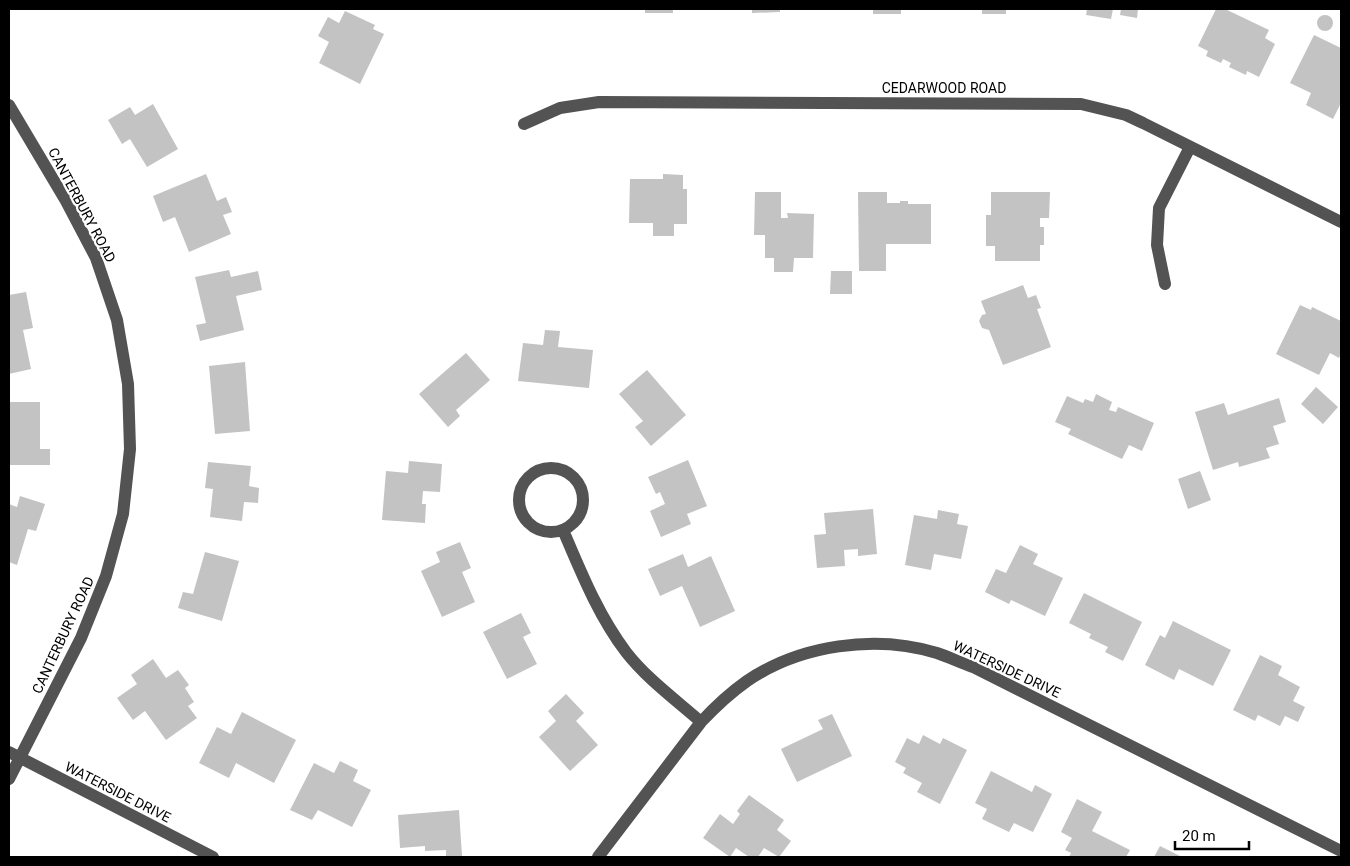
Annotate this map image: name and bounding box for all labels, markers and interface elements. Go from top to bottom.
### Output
street label: CEDARWOOD ROAD [882,80,1006,96]
street label: CANTERBURY ROAD [45,145,119,265]
street label: CANTERBURY ROAD [29,574,97,696]
street label: WATERSIDE DRIVE [951,637,1063,701]
street label: WATERSIDE DRIVE [62,758,174,826]
scale bar [1175,818,1249,850]
text: 20 m [1182,827,1216,845]

